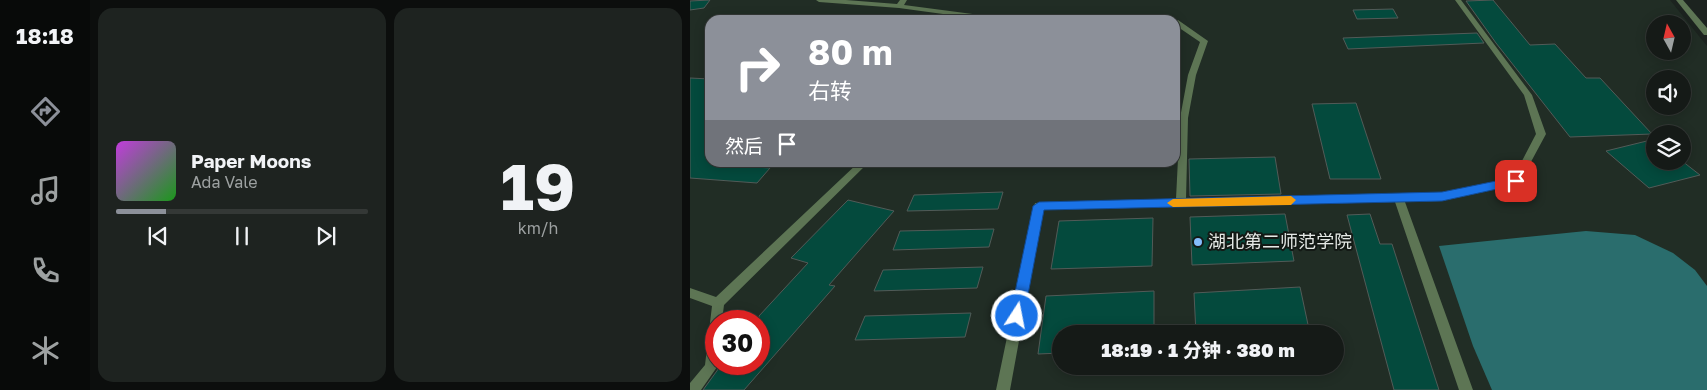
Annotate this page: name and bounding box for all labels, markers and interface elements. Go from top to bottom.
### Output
north arrow [1646,15,1691,60]
map controls [1646,15,1691,170]
text: 18:18 [16,22,74,49]
text: 80 m [808,31,893,73]
icon: right [725,35,790,100]
button: sound [1646,70,1691,115]
text: 右转 [808,77,852,104]
icon: directions [28,94,63,129]
button: layers [1646,125,1691,170]
icon: arrive [773,130,801,158]
text: 然后 [725,134,763,157]
text: 19 [501,146,575,224]
text: Paper Moons [191,149,311,172]
pin [1495,160,1537,202]
icon: arrive [1502,167,1530,195]
text: Ada Vale [191,172,257,192]
icon: music [28,173,63,208]
text: km/h [518,218,558,238]
icon: previous [144,222,172,250]
icon: pause [228,222,256,250]
icon: next [312,222,340,250]
place label: 湖北第二师范学院 [1208,230,1352,252]
marker: 湖北第二师范学院 [1192,236,1204,248]
icon: phone [28,253,63,288]
position arrow [990,289,1042,341]
speed limit sign: 30 [705,310,770,375]
icon: climate [28,333,63,368]
text: 18:19 · 1 分钟 · 380 m [1101,338,1295,361]

